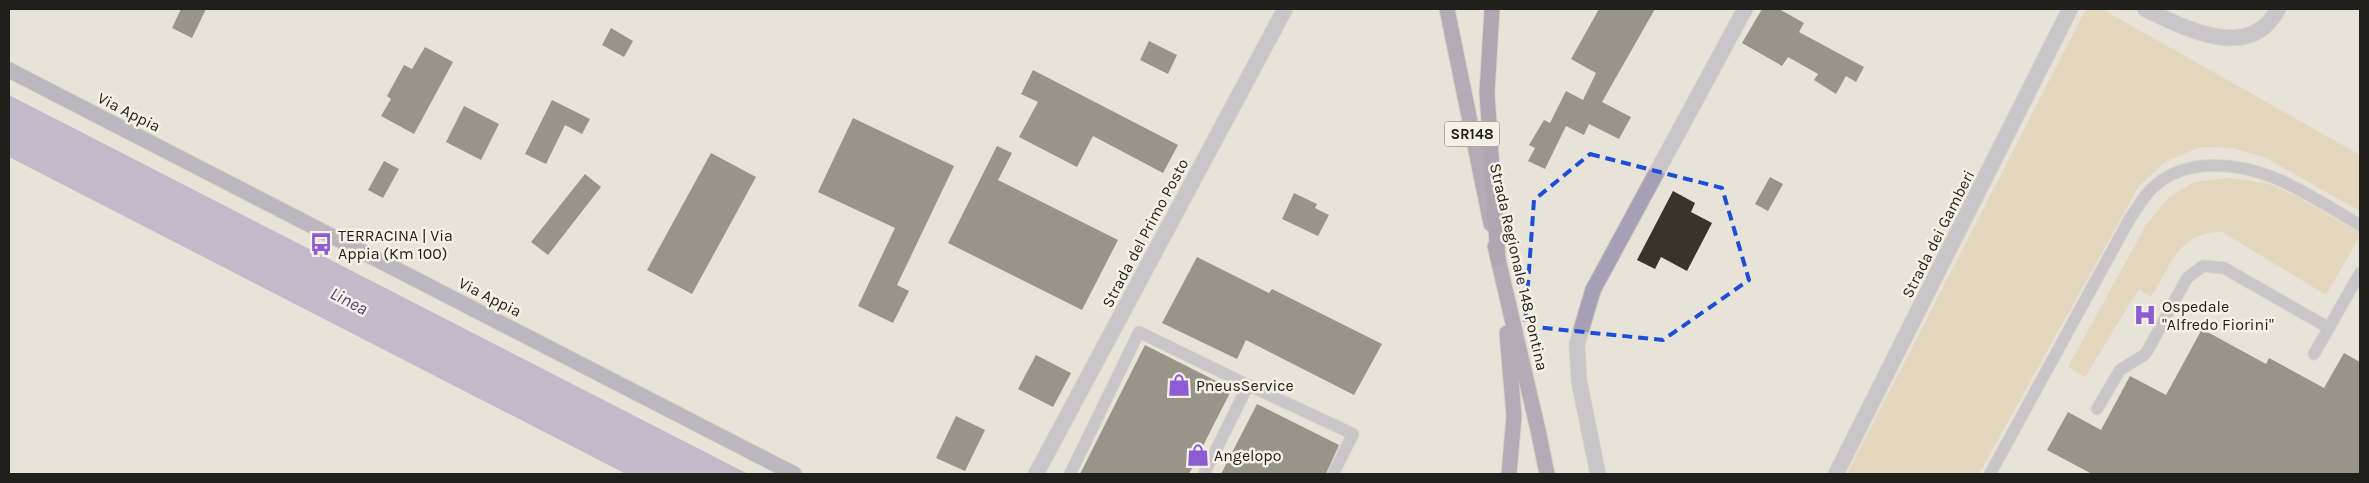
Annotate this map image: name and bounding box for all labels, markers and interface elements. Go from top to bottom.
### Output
street label: Via Appia [94,88,164,136]
road number: SR148 [1444,122,1500,146]
street label: Strada del Primo Posto [1098,155,1192,311]
street label: Strada Regionale 148 Pontina [1486,161,1552,373]
street label: Strada dei Gamberi [1898,167,1978,301]
place label: TERRACINA | Via Appia (Km 100) [338,226,453,263]
bus stop icon: TERRACINA | Via Appia (Km 100) [308,231,334,257]
street label: Via Appia [455,273,525,321]
water label: Linea [326,282,372,320]
place label: Ospedale "Alfredo Fiorini" [2162,297,2274,334]
hospital icon: Ospedale "Alfredo Fiorini" [2132,302,2158,328]
shop icon: PneusService [1166,372,1192,398]
place label: PneusService [1196,376,1294,395]
shop icon: Angelopo [1185,442,1211,468]
place label: Angelopo [1214,446,1281,465]

